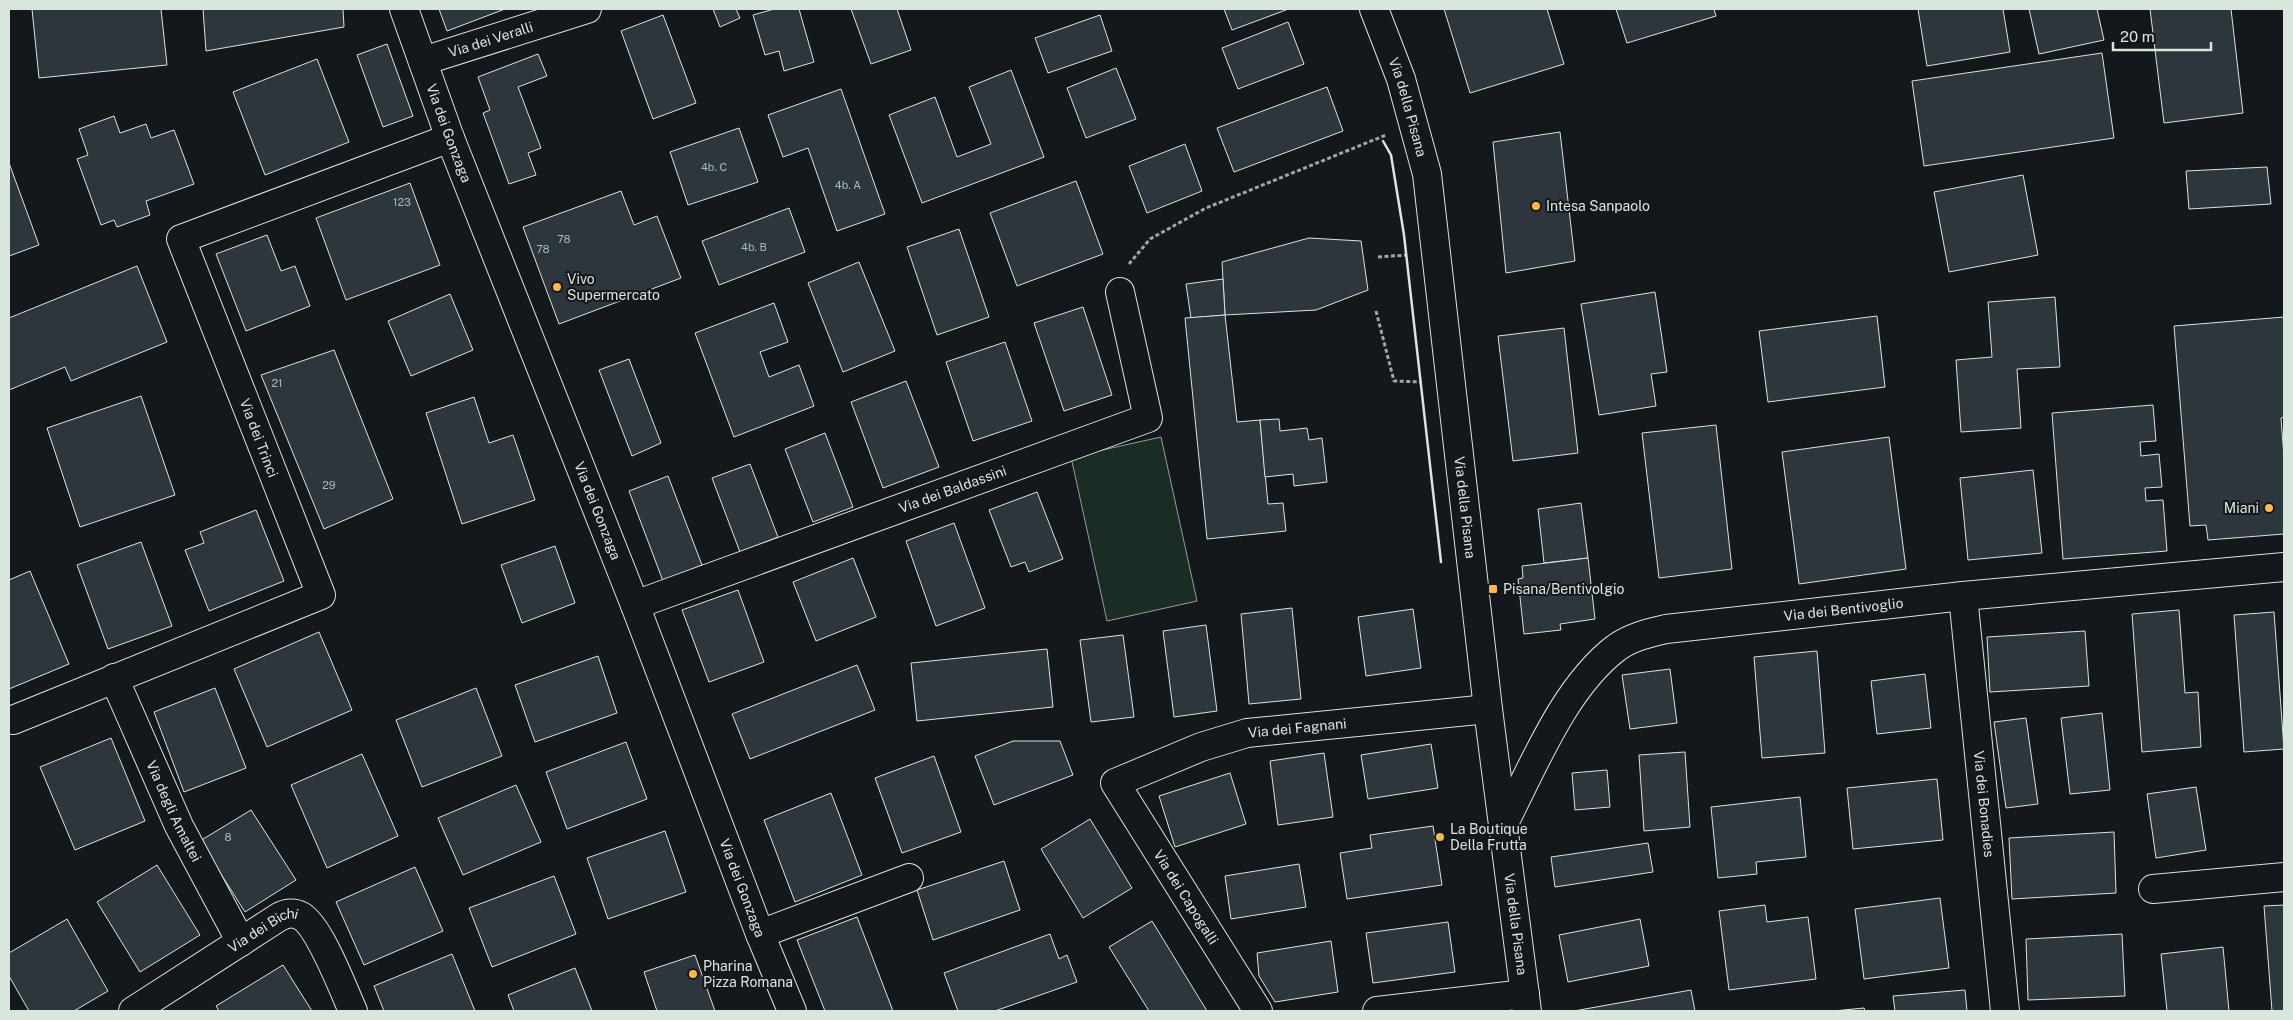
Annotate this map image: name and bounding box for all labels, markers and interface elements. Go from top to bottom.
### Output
street label: Via dei Veralli [446,19,535,60]
scale bar [2113,20,2210,52]
text: 20 m [2120,28,2155,45]
street label: Via della Pisana [1385,55,1430,159]
street label: Via dei Gonzaga [423,82,475,185]
house number: 4b. C [701,161,727,173]
house number: 4b. A [835,179,861,191]
house number: 123 [393,196,411,208]
place label: Intesa Sanpaolo [1546,198,1650,214]
marker: Intesa Sanpaolo [1530,200,1542,212]
house number: 78 [557,233,571,245]
house number: 4b. B [741,241,767,253]
house number: 78 [536,243,550,255]
place label: Vivo Supermercato [567,271,660,303]
marker: Vivo Supermercato [551,281,563,293]
house number: 21 [271,377,283,389]
street label: Via dei Trinci [237,396,281,480]
street label: Via della Pisana [1451,455,1479,559]
street label: Via dei Gonzaga [571,460,624,562]
street label: Via dei Baldassini [897,462,1009,516]
house number: 29 [322,479,336,491]
place label: Miani [2224,500,2259,516]
marker: Miani [2263,502,2275,514]
place label: Pisana/Bentivolgio [1503,581,1624,597]
marker: Pisana/Bentivolgio [1487,583,1499,595]
street label: Via dei Bentivoglio [1783,595,1904,624]
street label: Via dei Fagnani [1247,715,1347,741]
street label: Via dei Bonadies [1971,750,1997,858]
street label: Via degli Amaltei [143,758,205,865]
place label: La Boutique Della Frutta [1450,821,1528,853]
house number: 8 [224,831,232,843]
marker: La Boutique Della Frutta [1434,831,1446,843]
street label: Via dei Gonzaga [717,836,768,939]
street label: Via dei Capogalli [1150,847,1222,947]
street label: Via della Pisana [1501,872,1530,976]
street label: Via dei Bichi [225,905,300,956]
place label: Pharina Pizza Romana [703,958,793,990]
marker: Pharina Pizza Romana [687,968,699,980]

